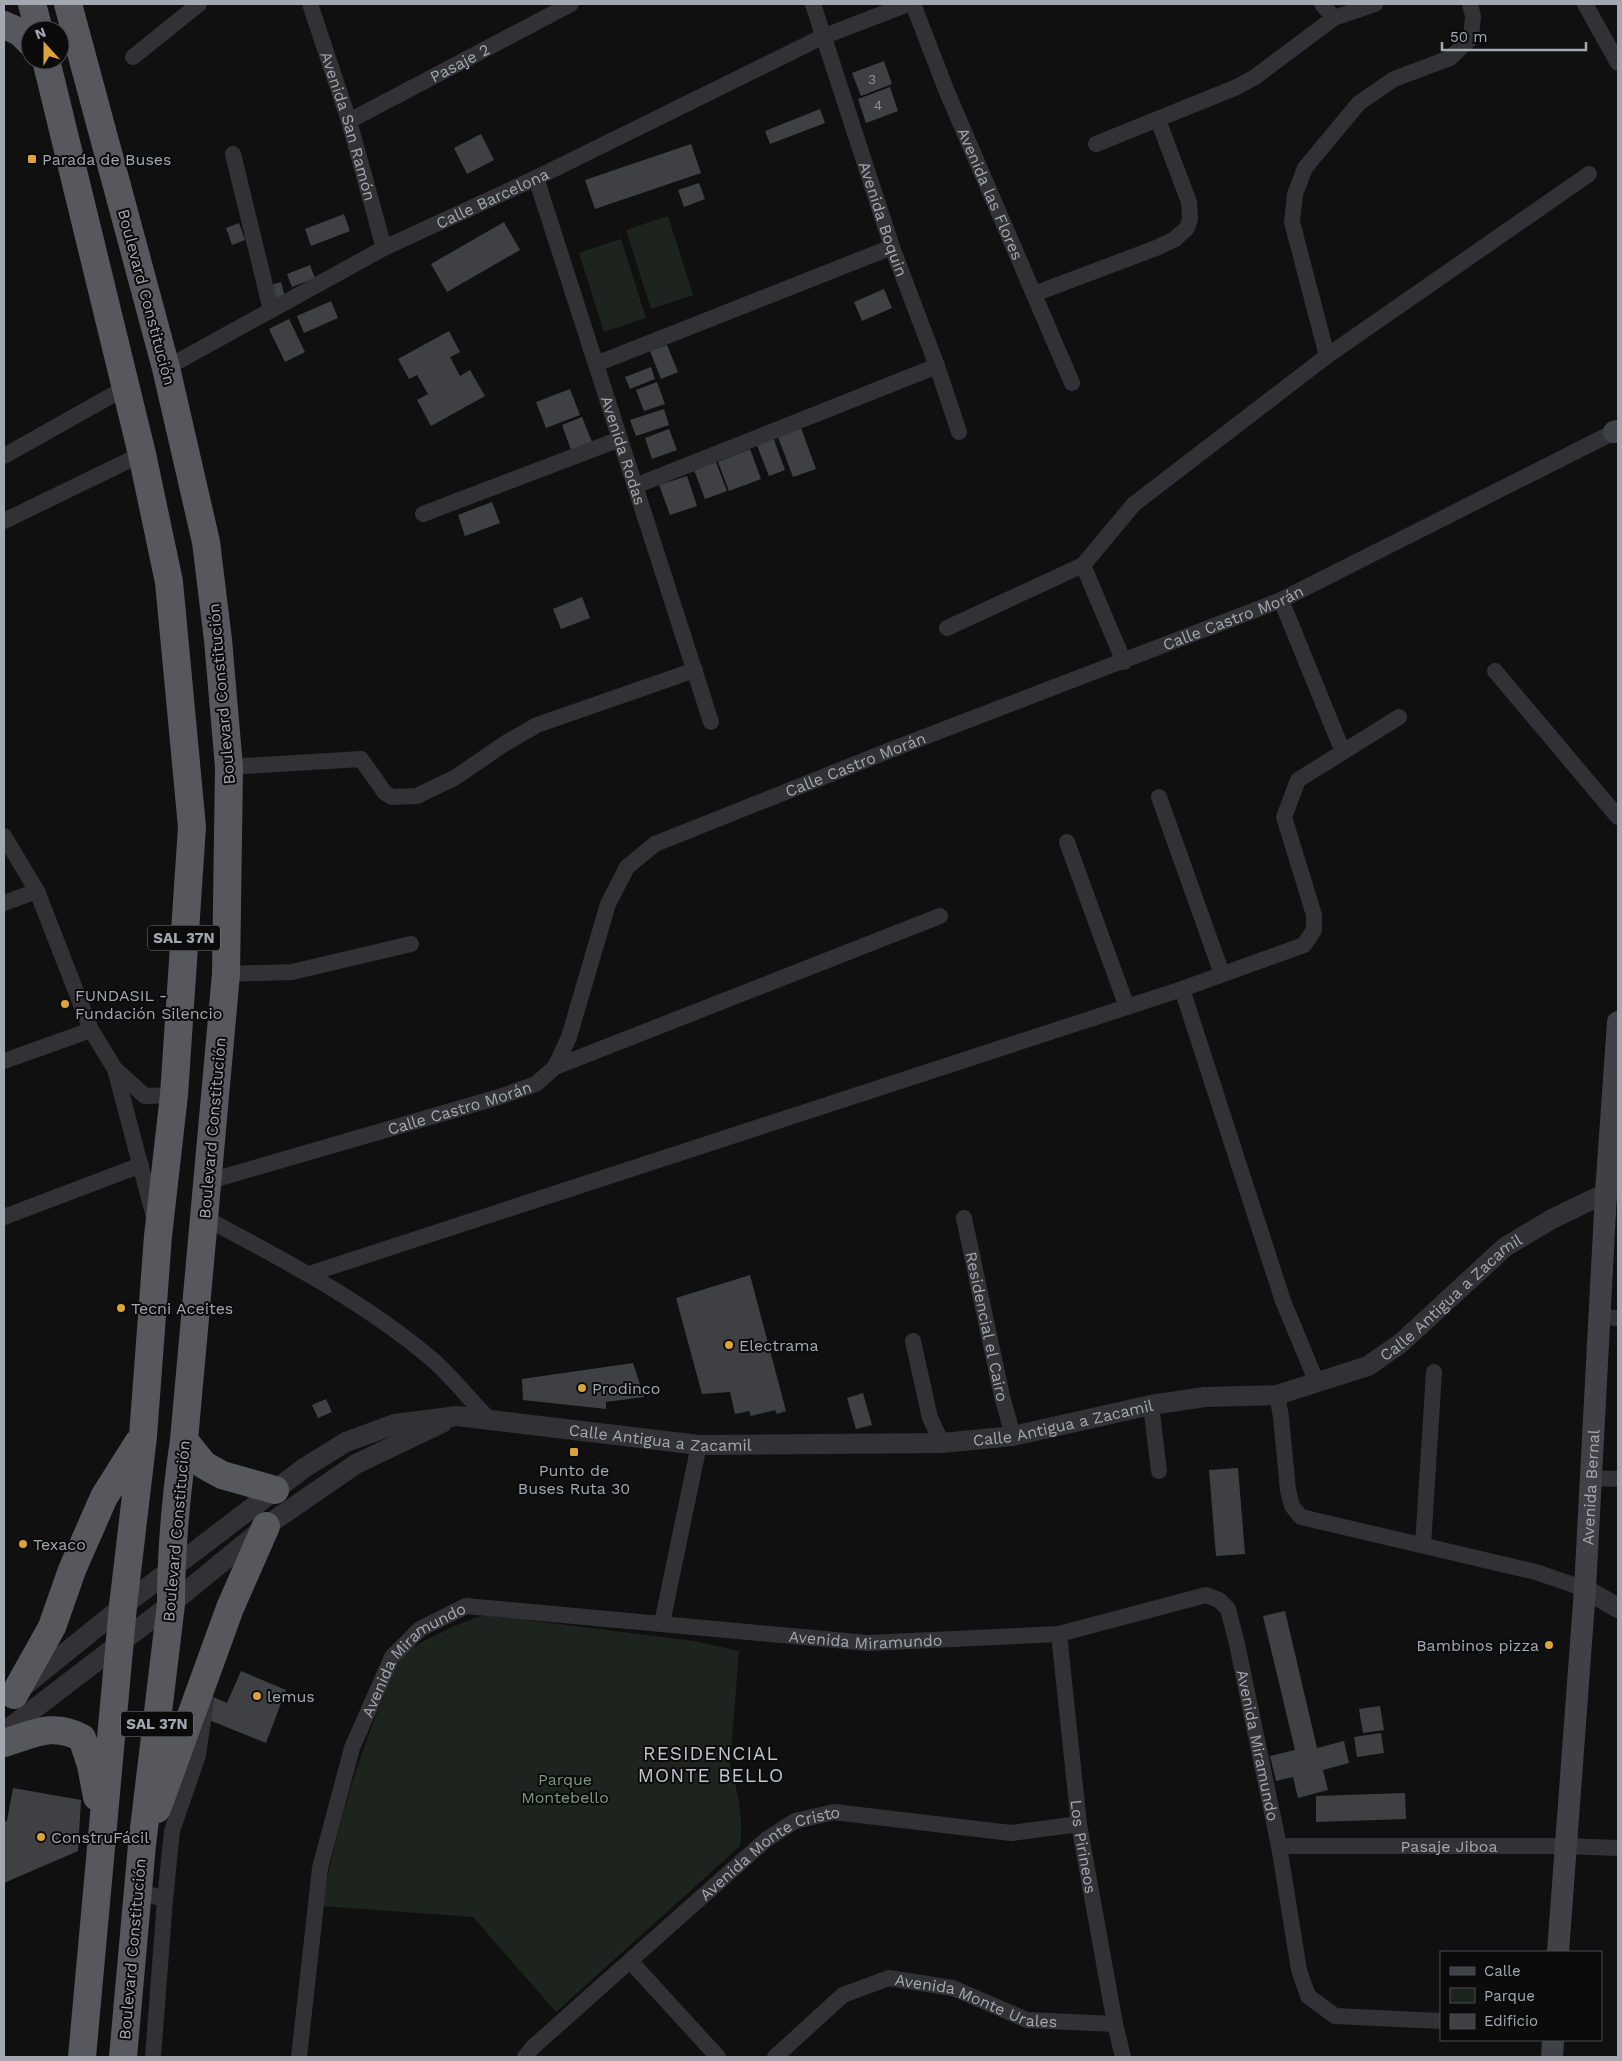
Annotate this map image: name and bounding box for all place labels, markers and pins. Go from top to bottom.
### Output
place label: Parada de Buses [42,150,172,169]
marker: Parada de Buses [26,153,38,165]
place label: FUNDASIL - Fundación Silencio [75,986,222,1023]
marker: FUNDASIL - Fundación Silencio [59,998,71,1010]
place label: Tecni Aceites [131,1299,233,1318]
marker: Tecni Aceites [115,1302,127,1314]
place label: Electrama [739,1336,819,1355]
marker: Electrama [723,1339,735,1351]
place label: Prodinco [592,1379,660,1398]
marker: Prodinco [576,1382,588,1394]
marker: Punto de Buses Ruta 30 [568,1446,580,1458]
place label: Punto de Buses Ruta 30 [518,1461,630,1498]
place label: Texaco [33,1535,86,1554]
marker: Texaco [17,1538,29,1550]
place label: Bambinos pizza [1416,1636,1539,1655]
marker: Bambinos pizza [1543,1639,1555,1651]
place label: lemus [267,1687,315,1706]
marker: lemus [251,1690,263,1702]
place label: ConstruFácil [51,1828,149,1847]
marker: ConstruFácil [35,1831,47,1843]

